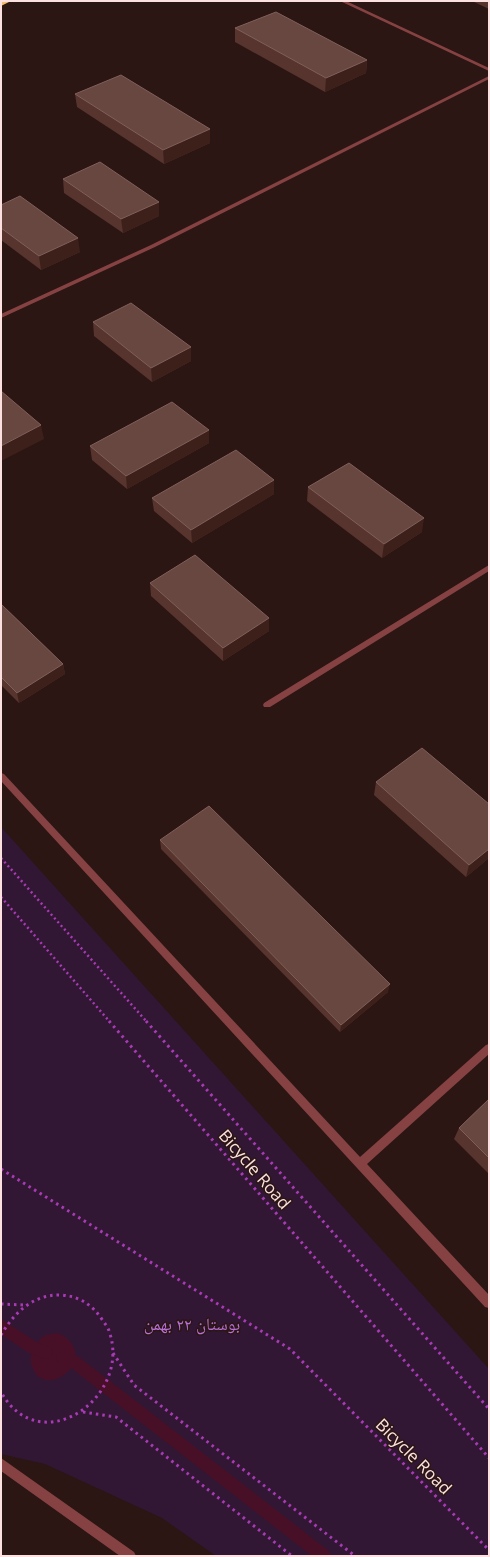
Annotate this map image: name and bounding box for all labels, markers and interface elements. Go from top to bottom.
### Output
street label: Bicycle Road [214,1124,296,1214]
park label: بوستان ۲۲ بهمن [144,1312,240,1335]
street label: Bicycle Road [371,1413,457,1499]

